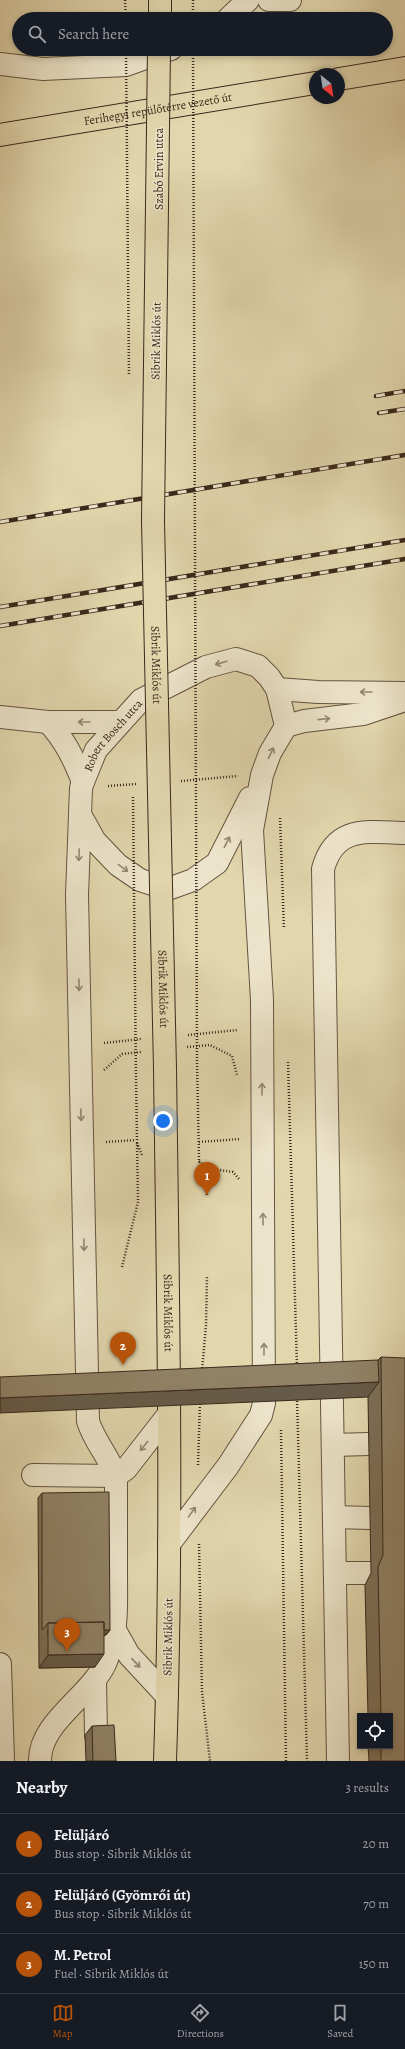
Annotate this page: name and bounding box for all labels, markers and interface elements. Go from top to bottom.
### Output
search box [12,12,393,56]
icon: search [26,23,48,45]
text: Search here [58,24,129,44]
north arrow [309,68,345,104]
street label: Ferihegyi repülőtérre vezető út [83,89,233,129]
street label: Szabó Ervin utca [151,128,167,210]
street label: Sibrik Miklós út [147,302,165,380]
street label: Sibrik Miklós út [147,626,165,704]
one-way arrow [215,660,228,667]
one-way arrow [360,688,373,696]
street label: Robert Bosch utca [80,696,146,774]
one-way arrow [317,715,330,723]
one-way arrow [78,718,91,726]
one-way arrow [268,747,275,759]
one-way arrow [224,836,232,848]
one-way arrow [75,848,83,861]
one-way arrow [117,864,128,872]
street label: Sibrik Miklós út [154,950,172,1028]
one-way arrow [75,978,82,991]
one-way arrow [258,1083,266,1096]
one-way arrow [77,1108,85,1121]
your location [153,1111,173,1131]
pin: 1 [194,1162,220,1195]
one-way arrow [259,1213,267,1226]
one-way arrow [80,1238,88,1251]
street label: Sibrik Miklós út [160,1274,177,1352]
pin: 2 [110,1332,136,1365]
one-way arrow [260,1343,268,1356]
one-way arrow [140,1440,148,1451]
one-way arrow [188,1507,196,1518]
street label: Sibrik Miklós út [159,1598,177,1676]
pin: 3 [54,1618,80,1651]
one-way arrow [131,1657,140,1667]
map controls [357,1713,393,1749]
button: locate [357,1713,393,1749]
text: Nearby [16,1776,67,1799]
text: 3 results [345,1779,389,1796]
text: Felüljáró [54,1825,109,1845]
text: 1 [27,1835,31,1852]
text: 20 m [363,1835,389,1852]
text: Bus stop · Sibrik Miklós út [54,1845,192,1862]
text: Felüljáró (Gyömrői út) [54,1885,191,1905]
text: 2 [26,1895,32,1912]
text: 70 m [363,1895,389,1912]
text: Bus stop · Sibrik Miklós út [54,1905,192,1922]
text: M. Petrol [54,1945,111,1965]
text: 3 [26,1955,32,1972]
text: 150 m [359,1955,389,1972]
text: Fuel · Sibrik Miklós út [54,1965,169,1982]
tab: Map [52,2002,74,2041]
tab: Directions [177,2002,224,2041]
tab: Saved [327,2002,353,2041]

